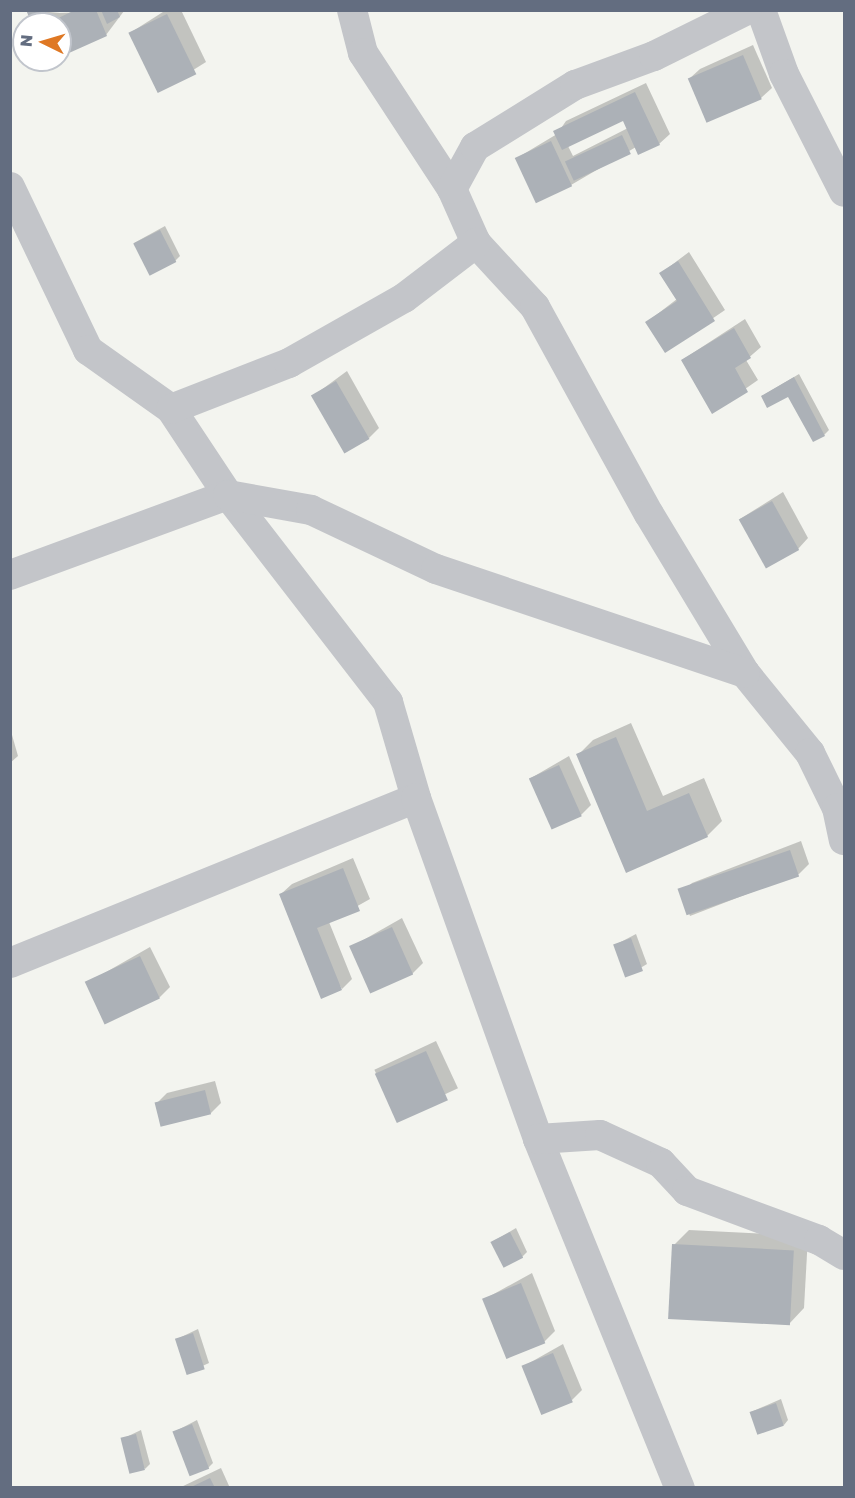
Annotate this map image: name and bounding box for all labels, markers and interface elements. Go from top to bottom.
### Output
north arrow [12,12,72,72]
text: N [16,34,37,48]

